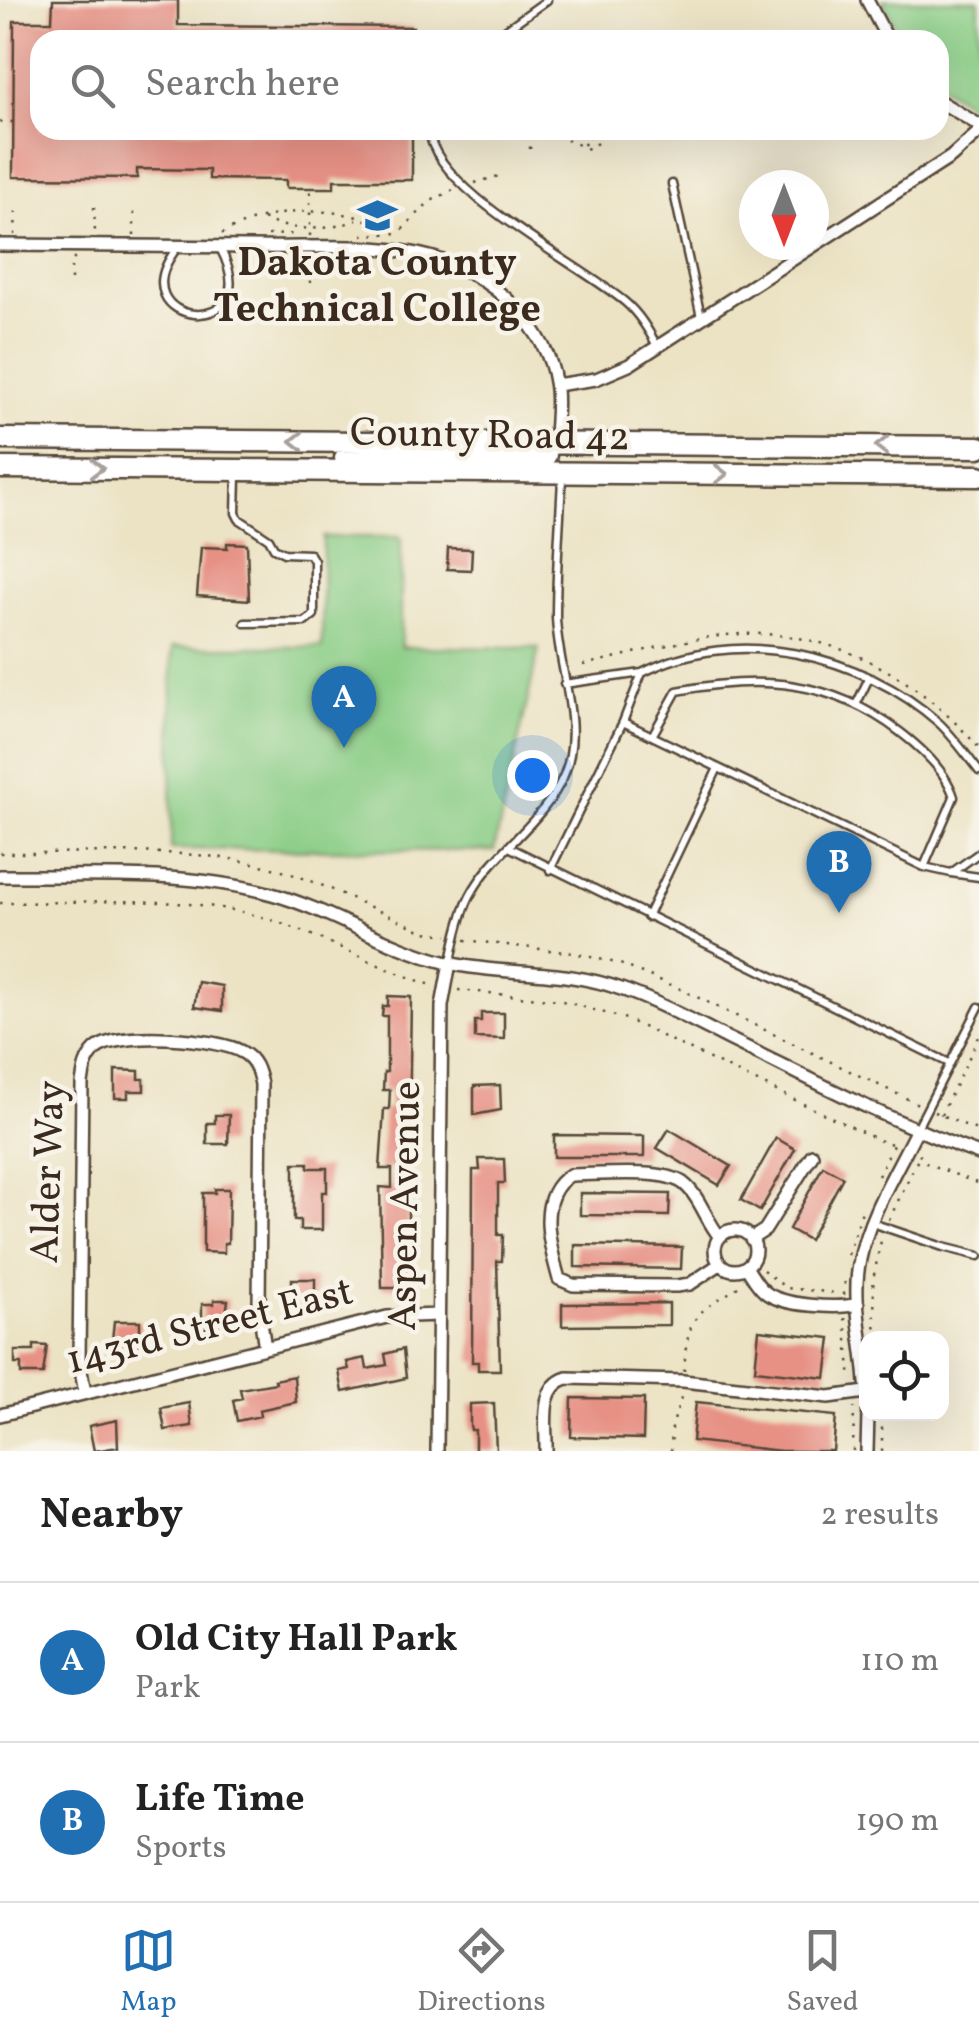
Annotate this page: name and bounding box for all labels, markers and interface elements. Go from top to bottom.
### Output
search box [30,30,949,140]
icon: search [65,58,120,113]
text: Search here [145,59,340,112]
north arrow [739,170,829,260]
school or university icon: Dakota County Technical College [356,194,398,236]
place label: Dakota County Technical College [213,237,541,339]
street label: County Road 42 [350,407,630,467]
one-way arrow [288,430,304,452]
one-way arrow [873,435,888,457]
one-way arrow [90,458,106,479]
one-way arrow [714,463,730,485]
pin: A [312,666,376,748]
your location [507,750,558,801]
pin: B [806,830,872,913]
street label: Alder Way [19,1079,81,1264]
street label: Aspen Avenue [377,1081,437,1331]
street label: 143rd Street East [61,1265,359,1391]
map controls [859,1331,949,1421]
button: locate [859,1331,949,1421]
text: Nearby [40,1487,183,1546]
text: 2 results [821,1494,939,1538]
text: Old City Hall Park [135,1614,457,1667]
text: A [61,1640,84,1684]
text: 110 m [860,1640,939,1684]
text: Park [135,1667,200,1711]
text: Life Time [135,1774,305,1827]
text: B [62,1800,83,1844]
text: 190 m [855,1800,939,1844]
text: Sports [135,1827,226,1871]
tab: Map [120,1923,176,2022]
tab: Directions [417,1923,546,2022]
tab: Saved [786,1923,859,2022]

